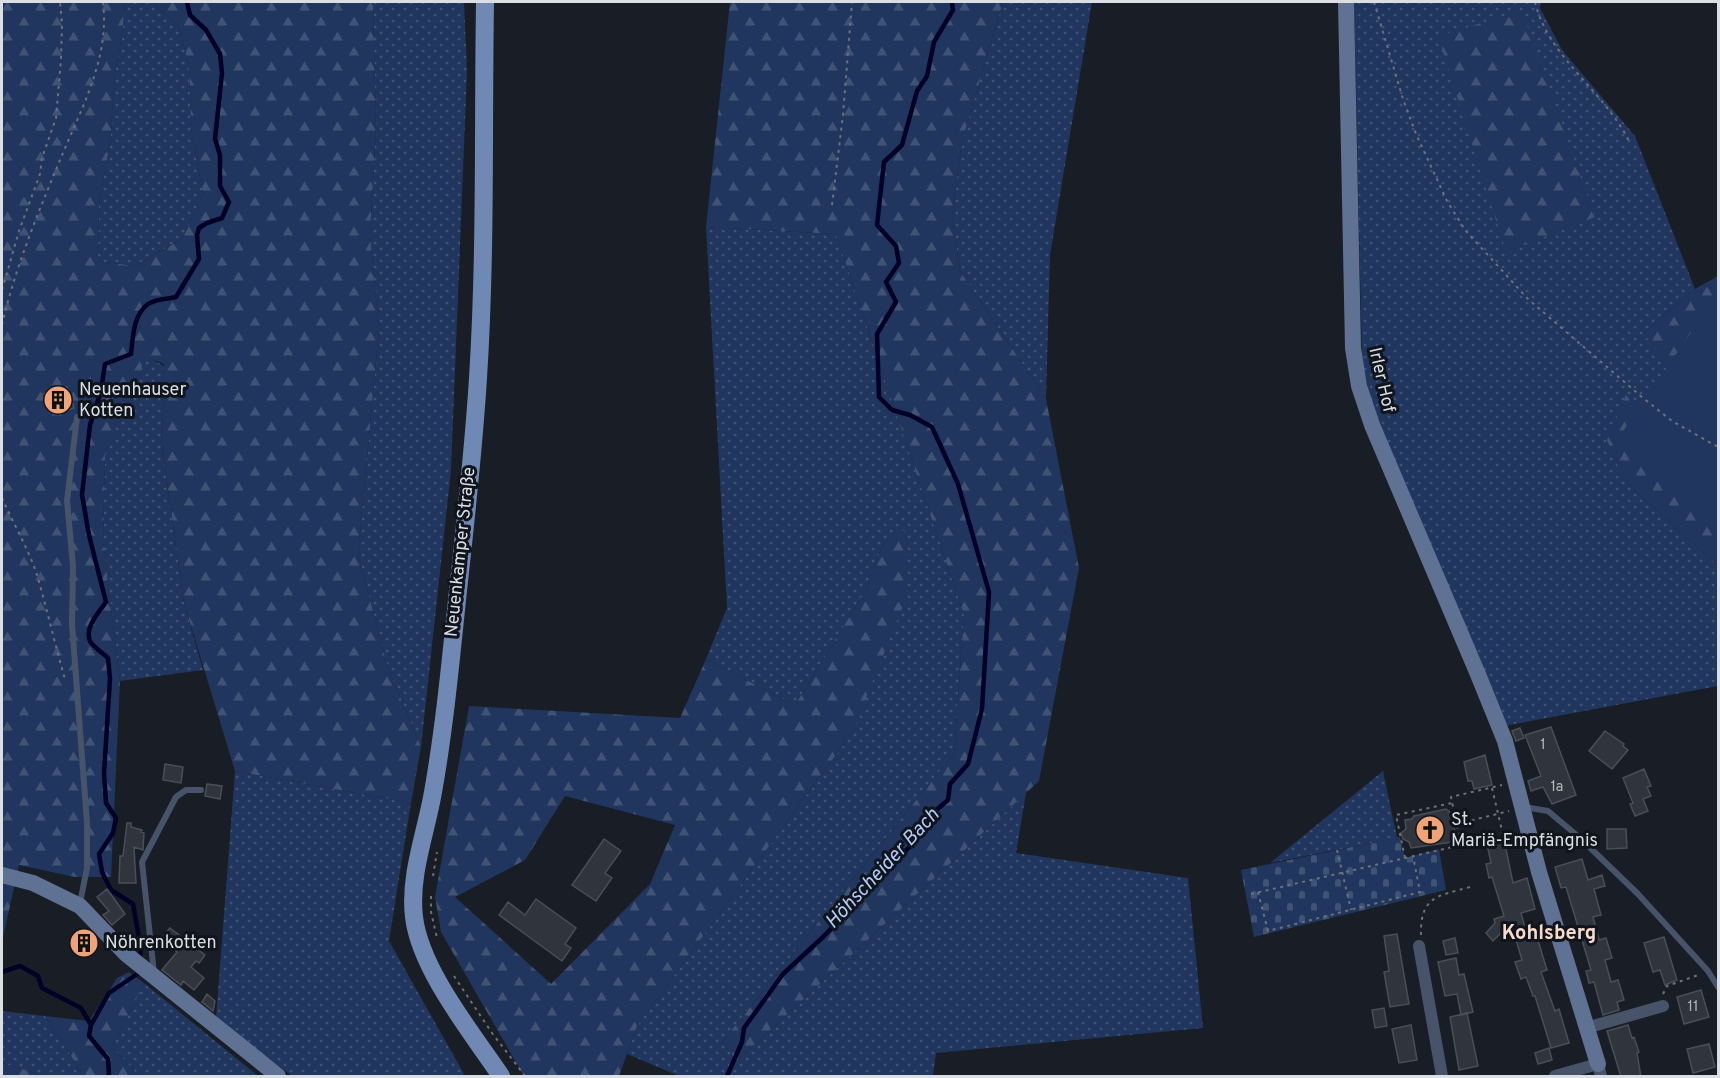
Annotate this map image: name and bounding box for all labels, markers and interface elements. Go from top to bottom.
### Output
street label: Irler Hof [1362,345,1400,415]
place label: Neuenhauser Kotten [79,379,186,423]
building icon: Neuenhauser Kotten [42,384,74,416]
street label: Neuenkamper Straße [441,466,481,638]
house number: 1 [1540,736,1546,755]
house number: 1a [1550,778,1564,797]
water label: Höhscheider Bach [820,803,946,935]
place label: St. Mariä-Empfängnis [1451,809,1598,853]
church icon: St. Mariä-Empfängnis [1414,814,1446,846]
district label: Kohlsberg [1502,921,1596,947]
building icon: Nöhrenkotten [68,927,100,959]
place label: Nöhrenkotten [105,932,217,955]
house number: 11 [1687,998,1699,1017]

